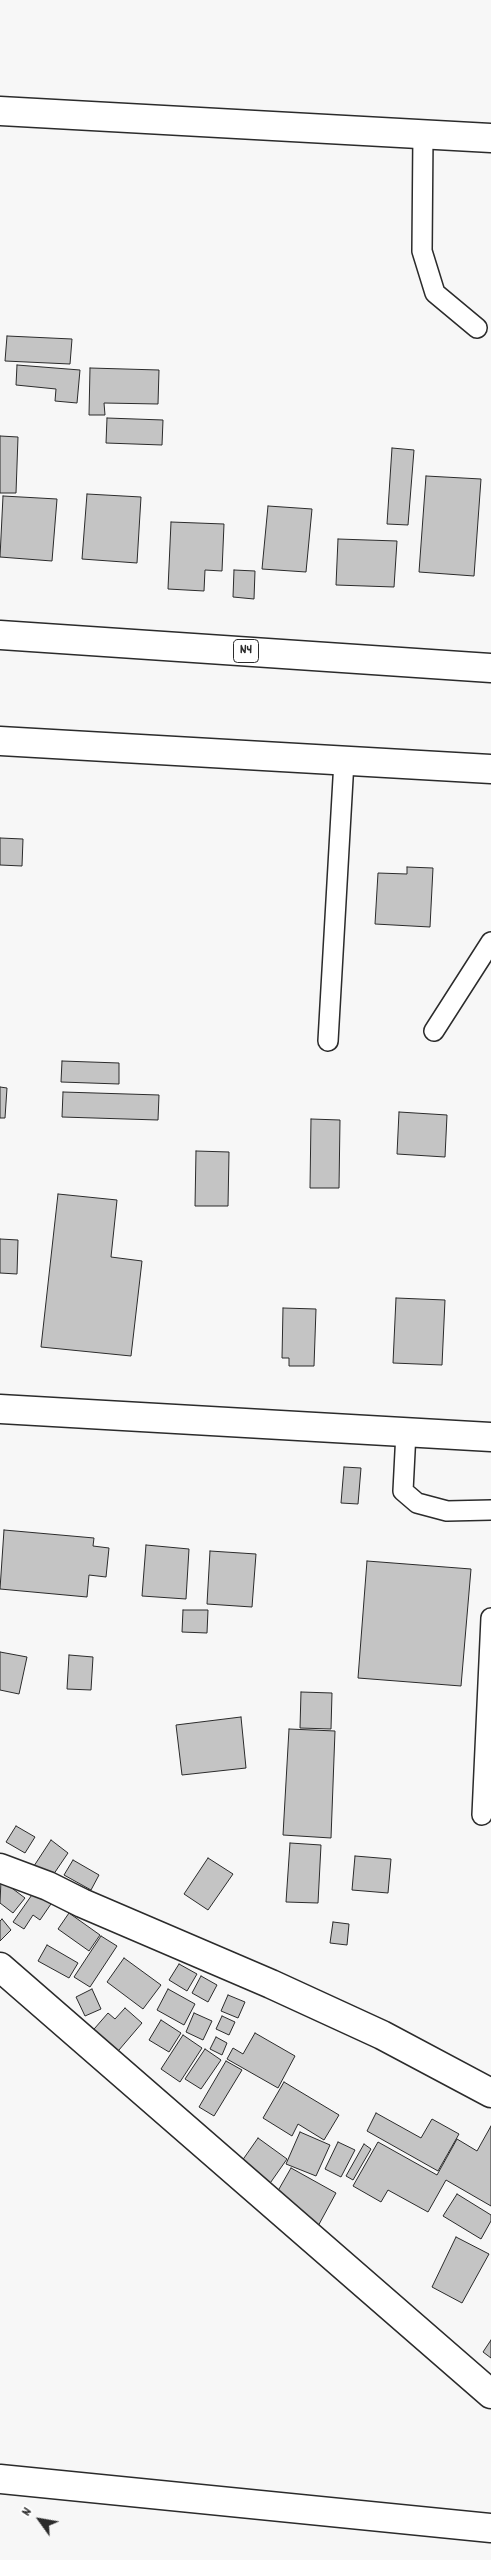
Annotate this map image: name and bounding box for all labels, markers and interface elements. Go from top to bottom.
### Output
road number: N4 [234,640,258,662]
north arrow [15,2495,65,2545]
text: N [17,2504,38,2520]

